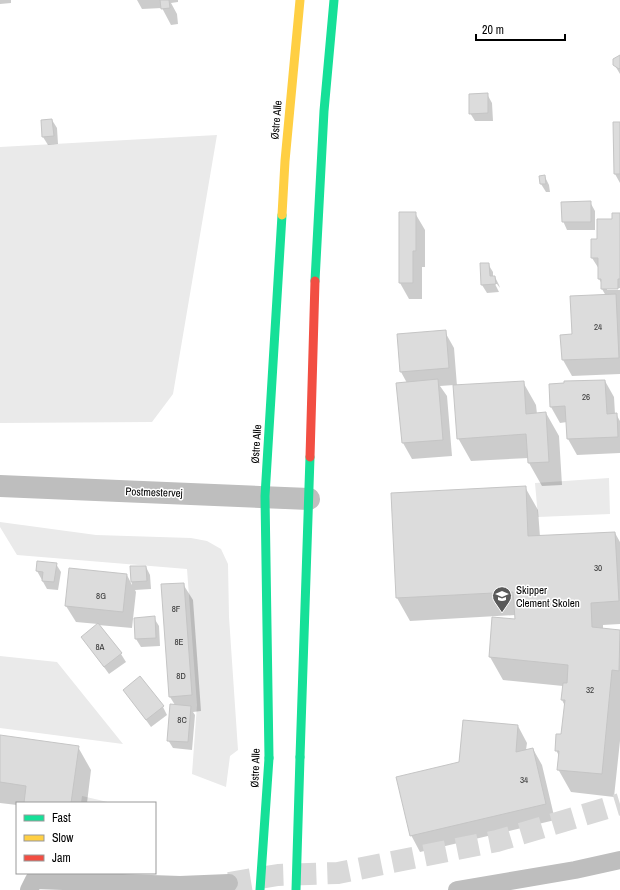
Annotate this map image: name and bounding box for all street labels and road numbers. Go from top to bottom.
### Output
street label: Østre Alle [267,100,285,140]
street label: Østre Alle [248,424,264,464]
street label: Postmestervej [125,484,183,500]
street label: Østre Alle [247,748,263,788]

